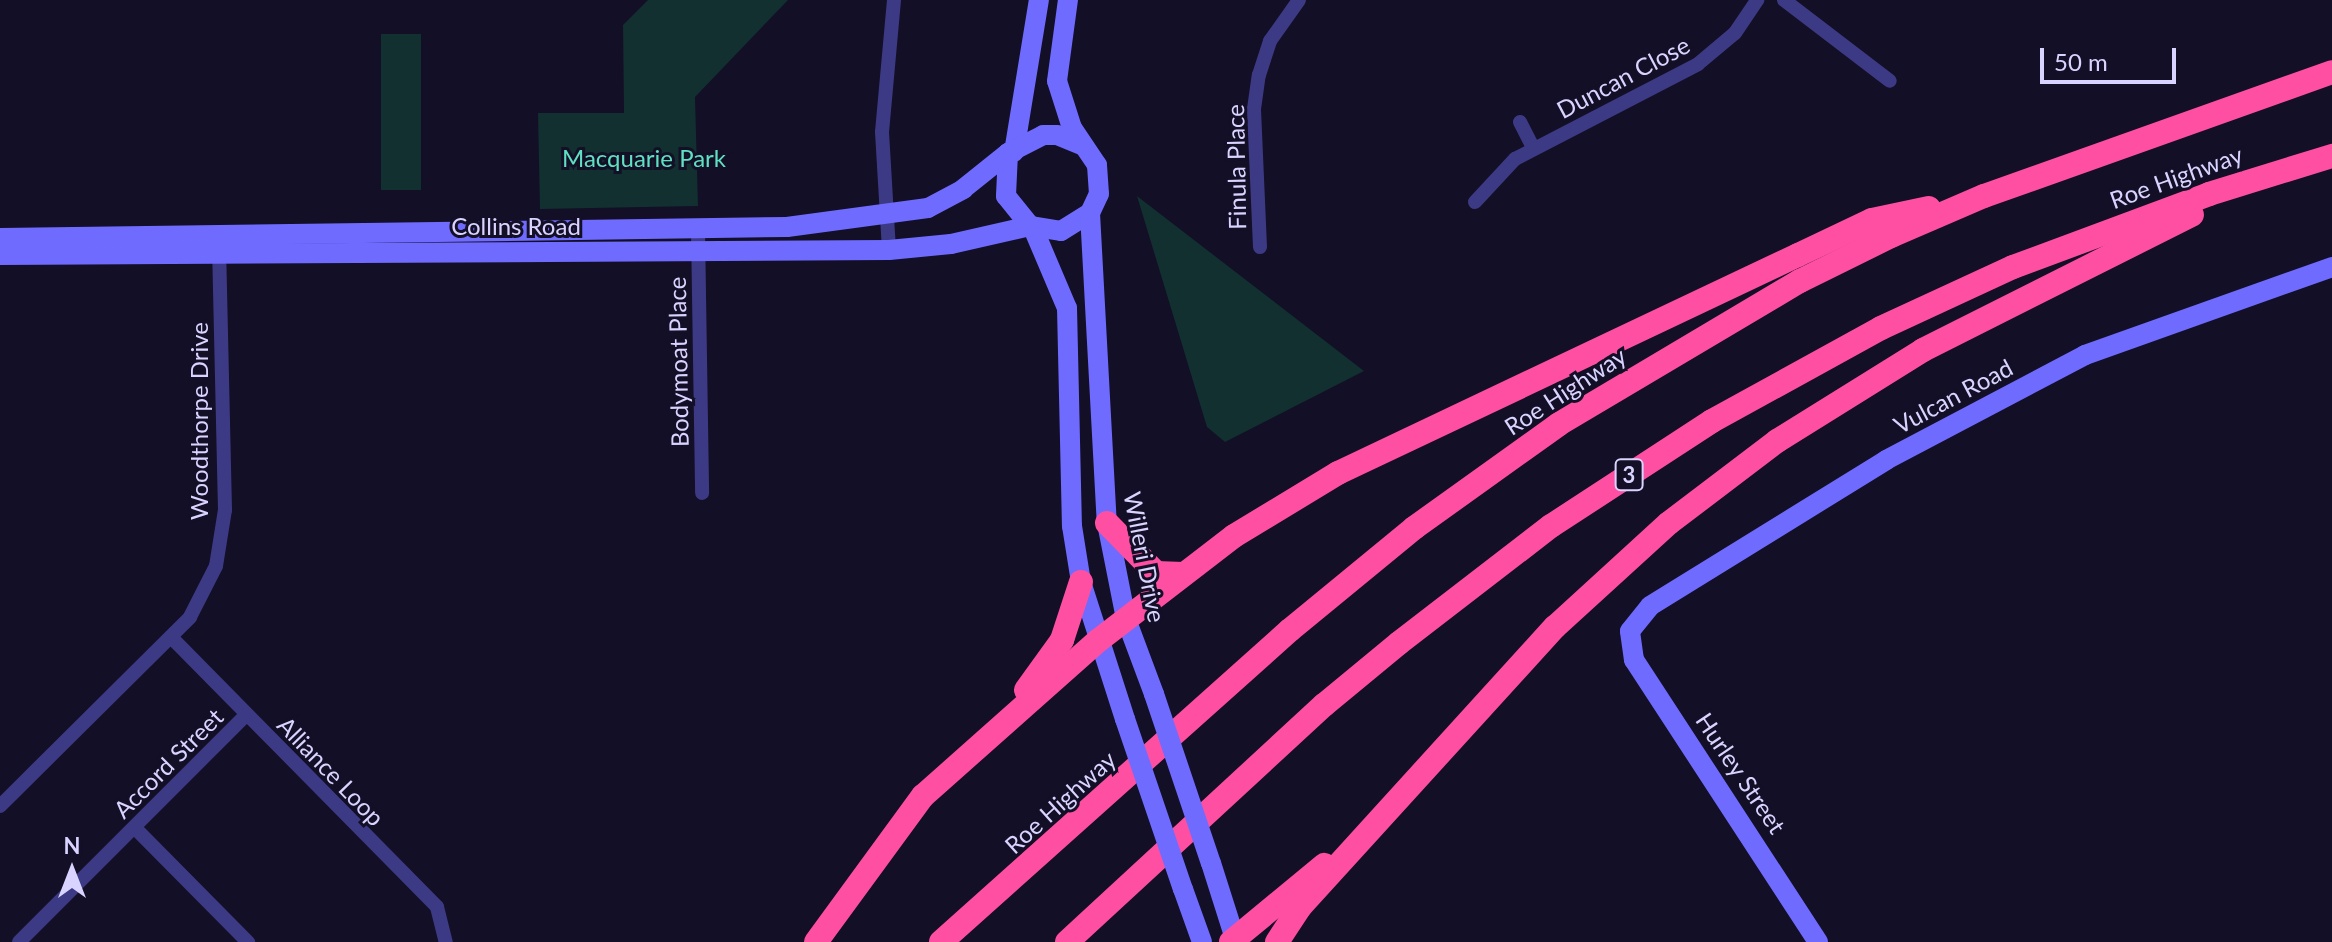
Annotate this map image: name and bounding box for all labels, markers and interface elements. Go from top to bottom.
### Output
street label: Duncan Close [1552,30,1694,124]
scale bar [2044,32,2180,82]
text: 50 m [2054,47,2108,76]
street label: Finula Place [1221,104,1251,230]
street label: Roe Highway [2106,140,2246,214]
park label: Macquarie Park [562,144,726,172]
street label: Collins Road [451,212,581,240]
street label: Bodymoat Place [662,277,694,447]
street label: Woodthorpe Drive [185,322,213,520]
street label: Roe Highway [1499,341,1631,441]
street label: Vulcan Road [1889,353,2017,439]
road number: 3 [1613,457,1645,493]
street label: Willeri Drive [1118,489,1172,625]
street label: Accord Street [107,702,229,824]
street label: Hurley Street [1690,707,1792,839]
street label: Alliance Loop [272,710,390,832]
street label: Roe Highway [999,745,1121,859]
north arrow [32,830,112,910]
text: N [64,832,80,859]

